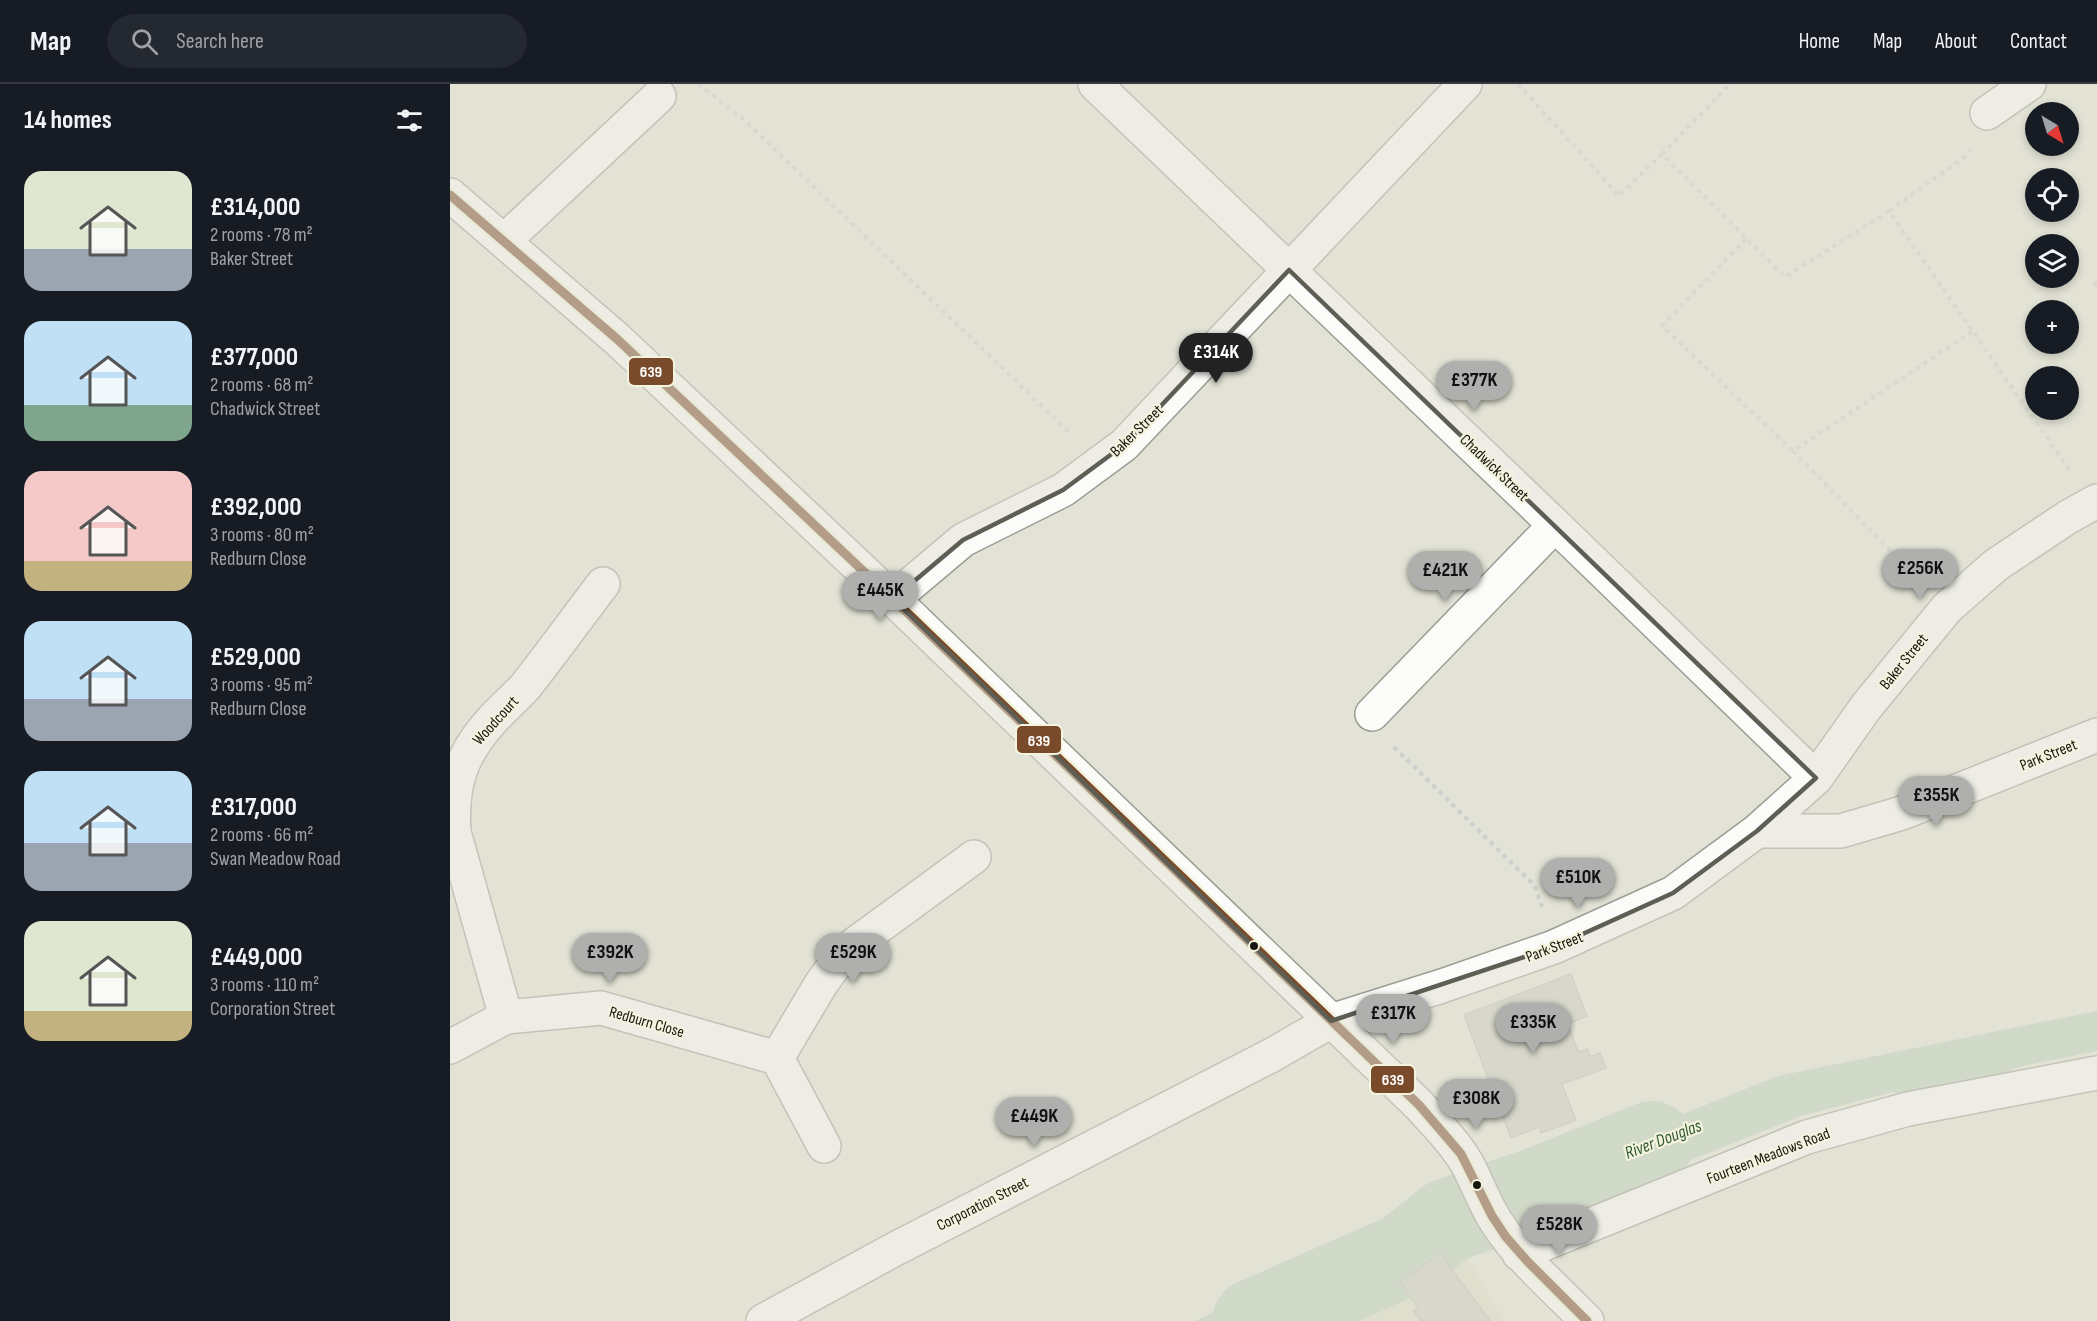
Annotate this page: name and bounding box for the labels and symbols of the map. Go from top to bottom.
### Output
north arrow [2025,102,2079,156]
pin: £314K [1174,333,1258,384]
line badge: 639 [628,357,674,386]
pin: £377K [1432,361,1516,412]
text: 639 [640,363,662,382]
street label: Baker Street [1107,401,1168,461]
street label: Chadwick Street [1456,431,1532,506]
pin: £256K [1878,549,1962,600]
pin: £421K [1403,551,1487,602]
pin: £445K [838,571,922,622]
street label: Baker Street [1876,630,1933,694]
street label: Woodcourt [469,692,523,749]
line badge: 639 [1016,725,1062,754]
text: 639 [1028,732,1050,751]
street label: Park Street [2017,735,2080,775]
pin: £355K [1894,776,1978,827]
pin: £510K [1536,858,1620,909]
street label: Park Street [1523,928,1586,967]
pin: £392K [568,933,652,984]
pin: £529K [811,933,895,984]
unlabelled marker [1248,940,1260,952]
pin: £317K [1351,994,1435,1045]
street label: Redburn Close [607,1003,686,1042]
pin: £335K [1491,1003,1575,1054]
line badge: 639 [1370,1065,1415,1094]
text: 639 [1382,1071,1404,1090]
pin: £308K [1434,1079,1518,1130]
pin: £449K [992,1097,1076,1148]
water label: River Douglas [1622,1115,1705,1164]
street label: Fourteen Meadows Road [1704,1124,1833,1189]
street label: Corporation Street [934,1173,1032,1236]
unlabelled marker [1471,1179,1483,1191]
pin: £528K [1517,1205,1601,1256]

